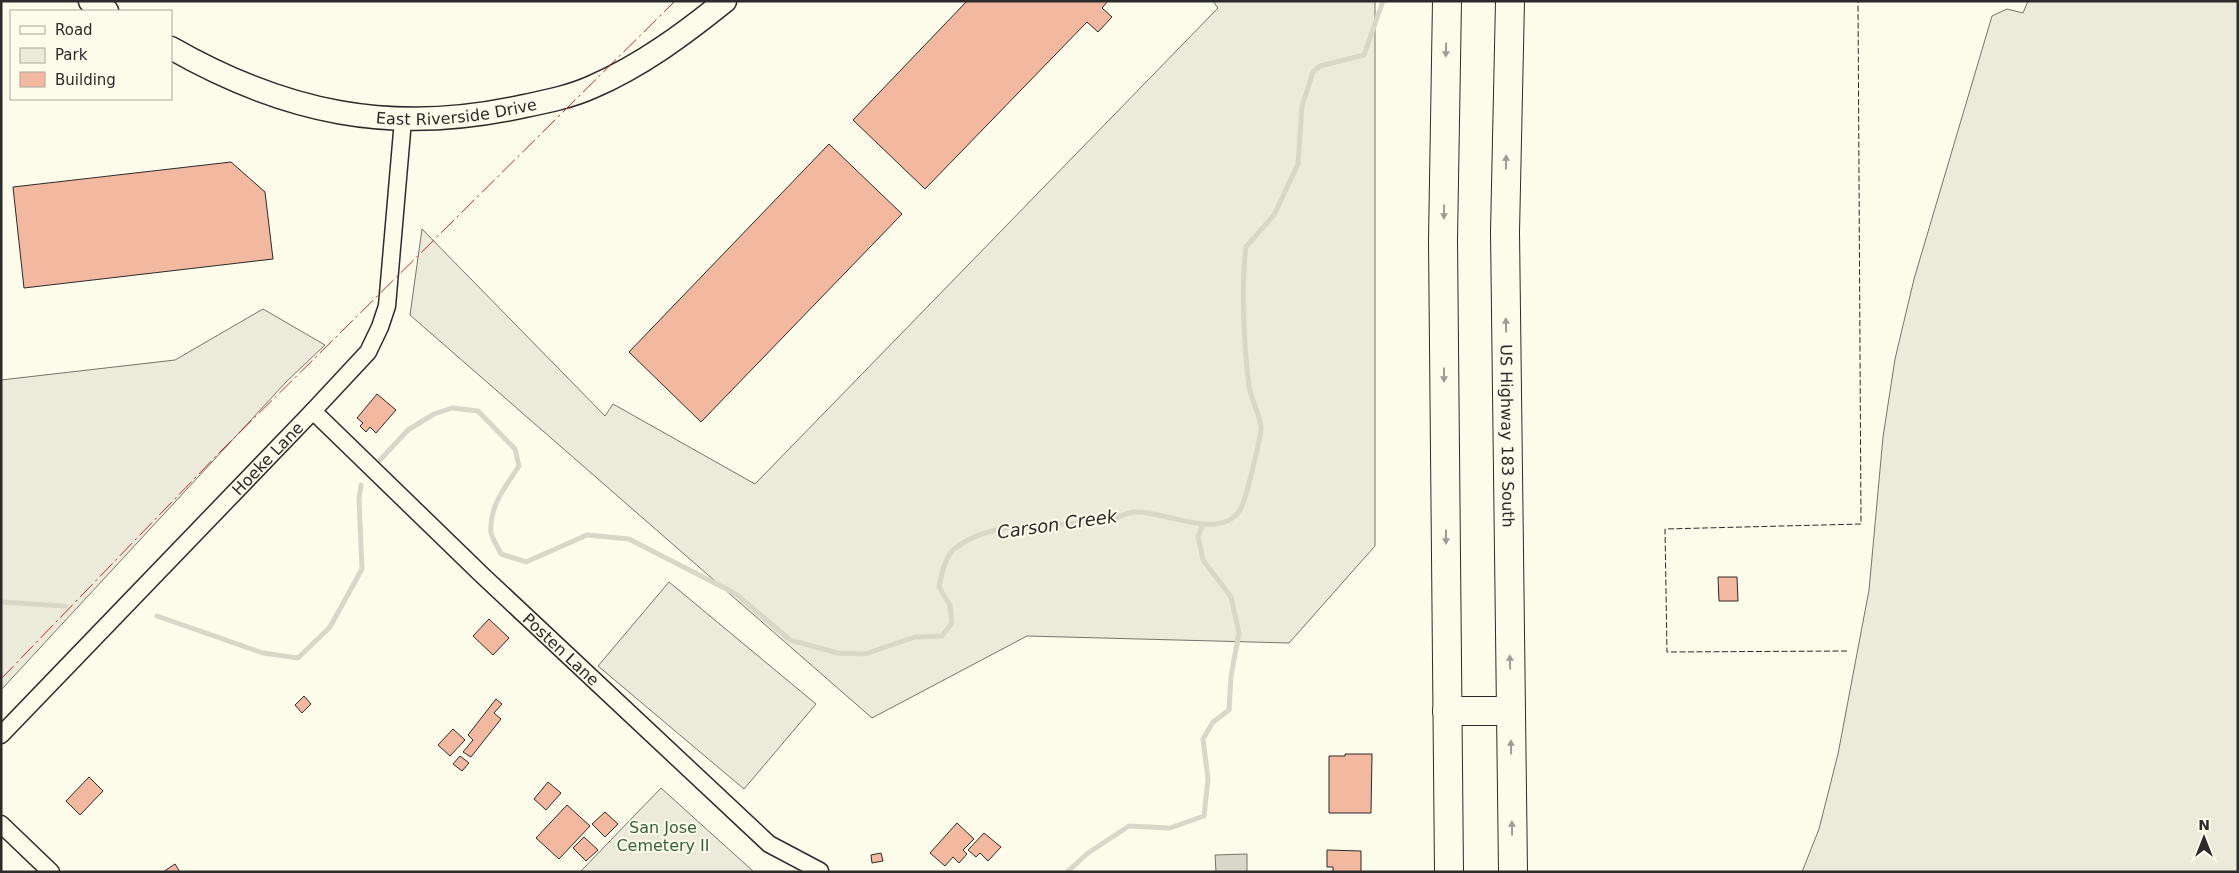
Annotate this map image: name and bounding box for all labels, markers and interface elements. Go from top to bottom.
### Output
legend [10,10,172,100]
text: Road [55,21,93,39]
one-way arrow [1442,42,1450,58]
text: Park [55,46,88,64]
text: Building [55,71,116,89]
street label: East Riverside Drive [375,94,538,128]
one-way arrow [1503,154,1511,170]
one-way arrow [1439,205,1447,221]
one-way arrow [1502,317,1510,333]
street label: US Highway 183 South [1497,344,1518,528]
one-way arrow [1440,367,1448,383]
street label: Hoeke Lane [228,418,307,499]
water label: Carson Creek [996,505,1120,543]
one-way arrow [1442,530,1450,546]
street label: Posten Lane [519,609,603,689]
one-way arrow [1506,654,1514,670]
one-way arrow [1507,739,1515,755]
north arrow [2179,813,2229,863]
text: N [2198,817,2210,833]
park label: San Jose Cemetery II [616,818,710,855]
one-way arrow [1508,819,1516,835]

